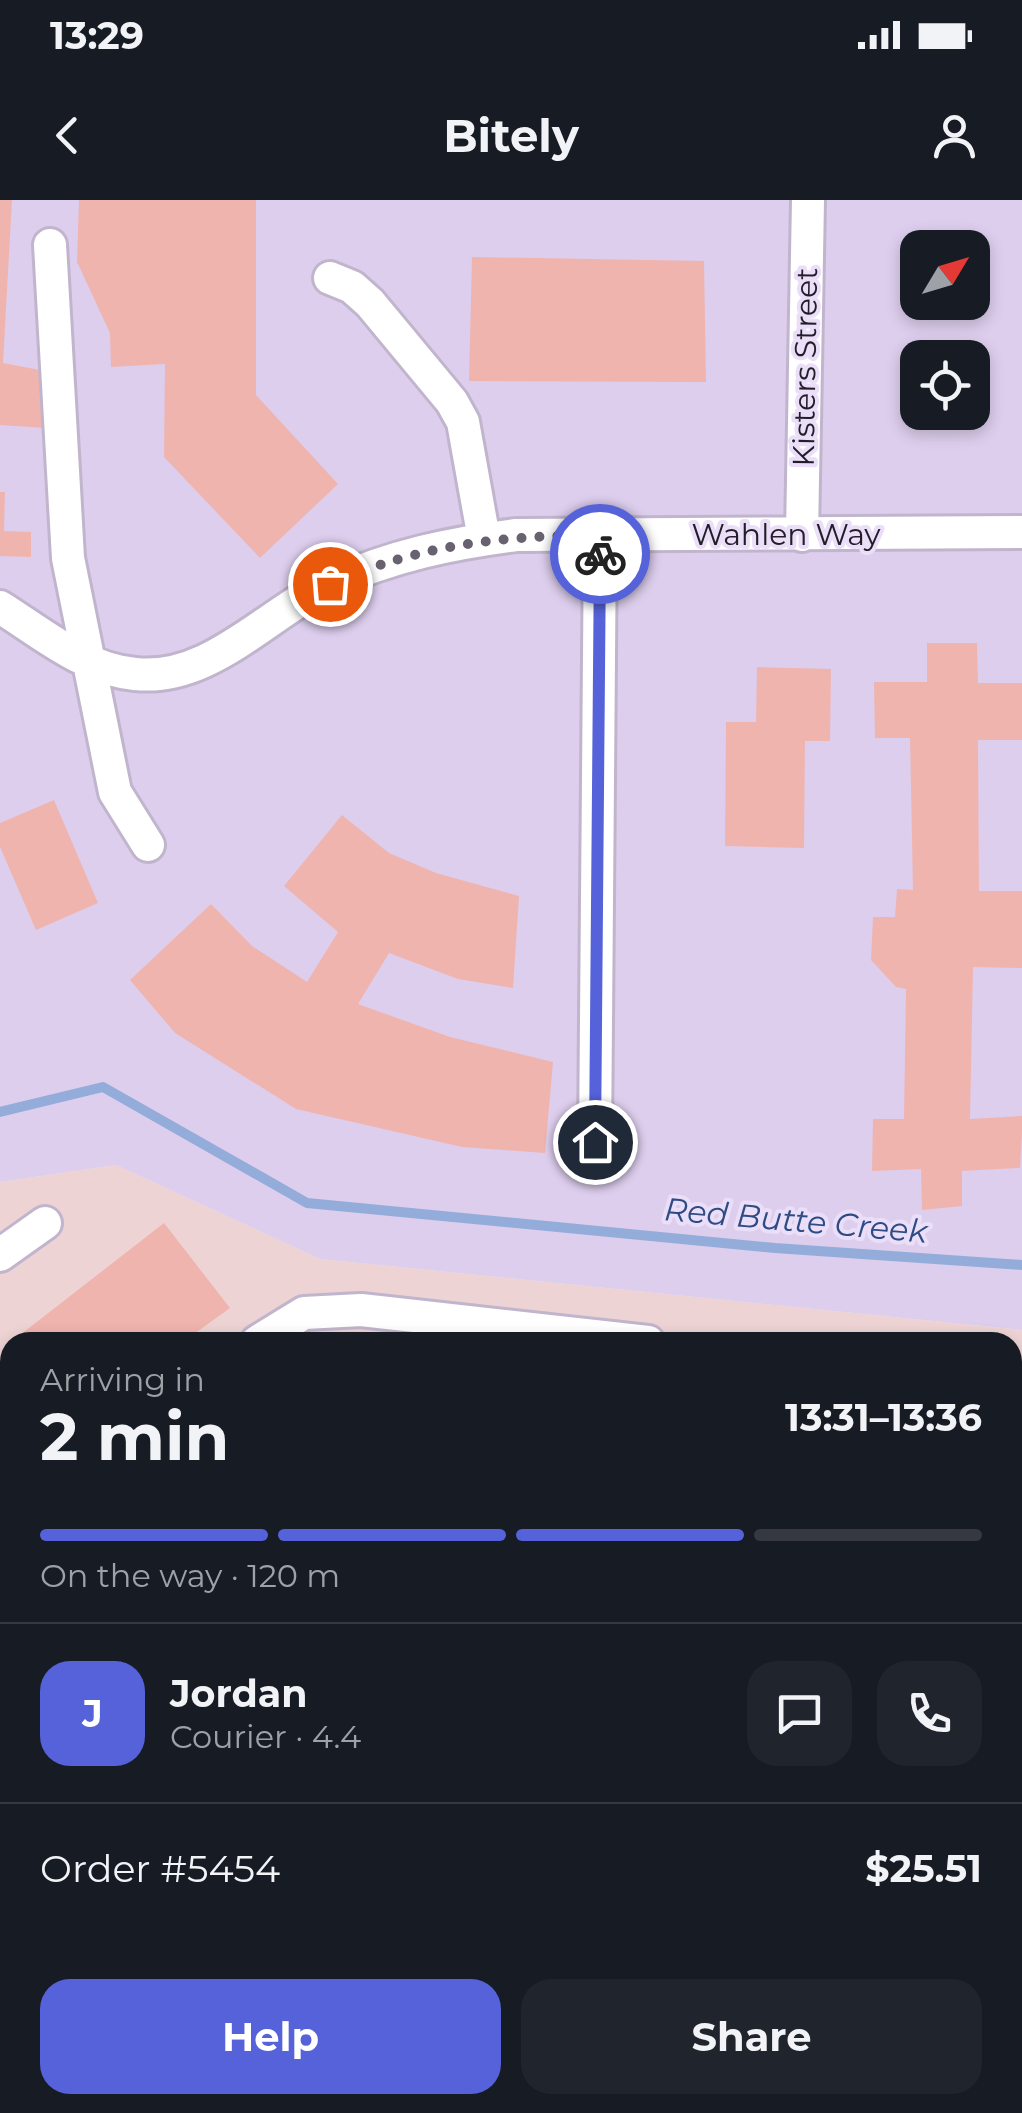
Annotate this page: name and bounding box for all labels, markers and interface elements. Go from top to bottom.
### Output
text: 13:29 [50,12,144,59]
icon: back [40,108,95,163]
text: Bitely [443,108,579,163]
icon: person [927,108,982,163]
north arrow [900,230,990,320]
map controls [900,230,990,430]
street label: Kisters Street [785,267,825,467]
button: locate [900,340,990,430]
courier [550,504,650,604]
street label: Wahlen Way [691,516,881,553]
icon: bike [573,527,628,582]
pin [288,542,373,627]
icon: bag [303,557,358,612]
pin [553,1100,638,1185]
icon: home [568,1115,623,1170]
water label: Red Butte Creek [663,1189,931,1251]
text: Arriving in [40,1360,205,1399]
text: 13:31–13:36 [785,1394,982,1441]
text: 2 min [40,1397,229,1476]
text: On the way · 120 m [40,1556,340,1595]
button: chat [747,1661,852,1766]
button: phone [877,1661,982,1766]
text: Jordan [170,1670,308,1717]
text: J [82,1690,103,1737]
text: Courier · 4.4 [170,1717,361,1756]
text: Order #5454 [40,1845,280,1892]
text: $25.51 [865,1845,982,1892]
button: Help [40,1979,501,2094]
button: Share [521,1979,982,2094]

